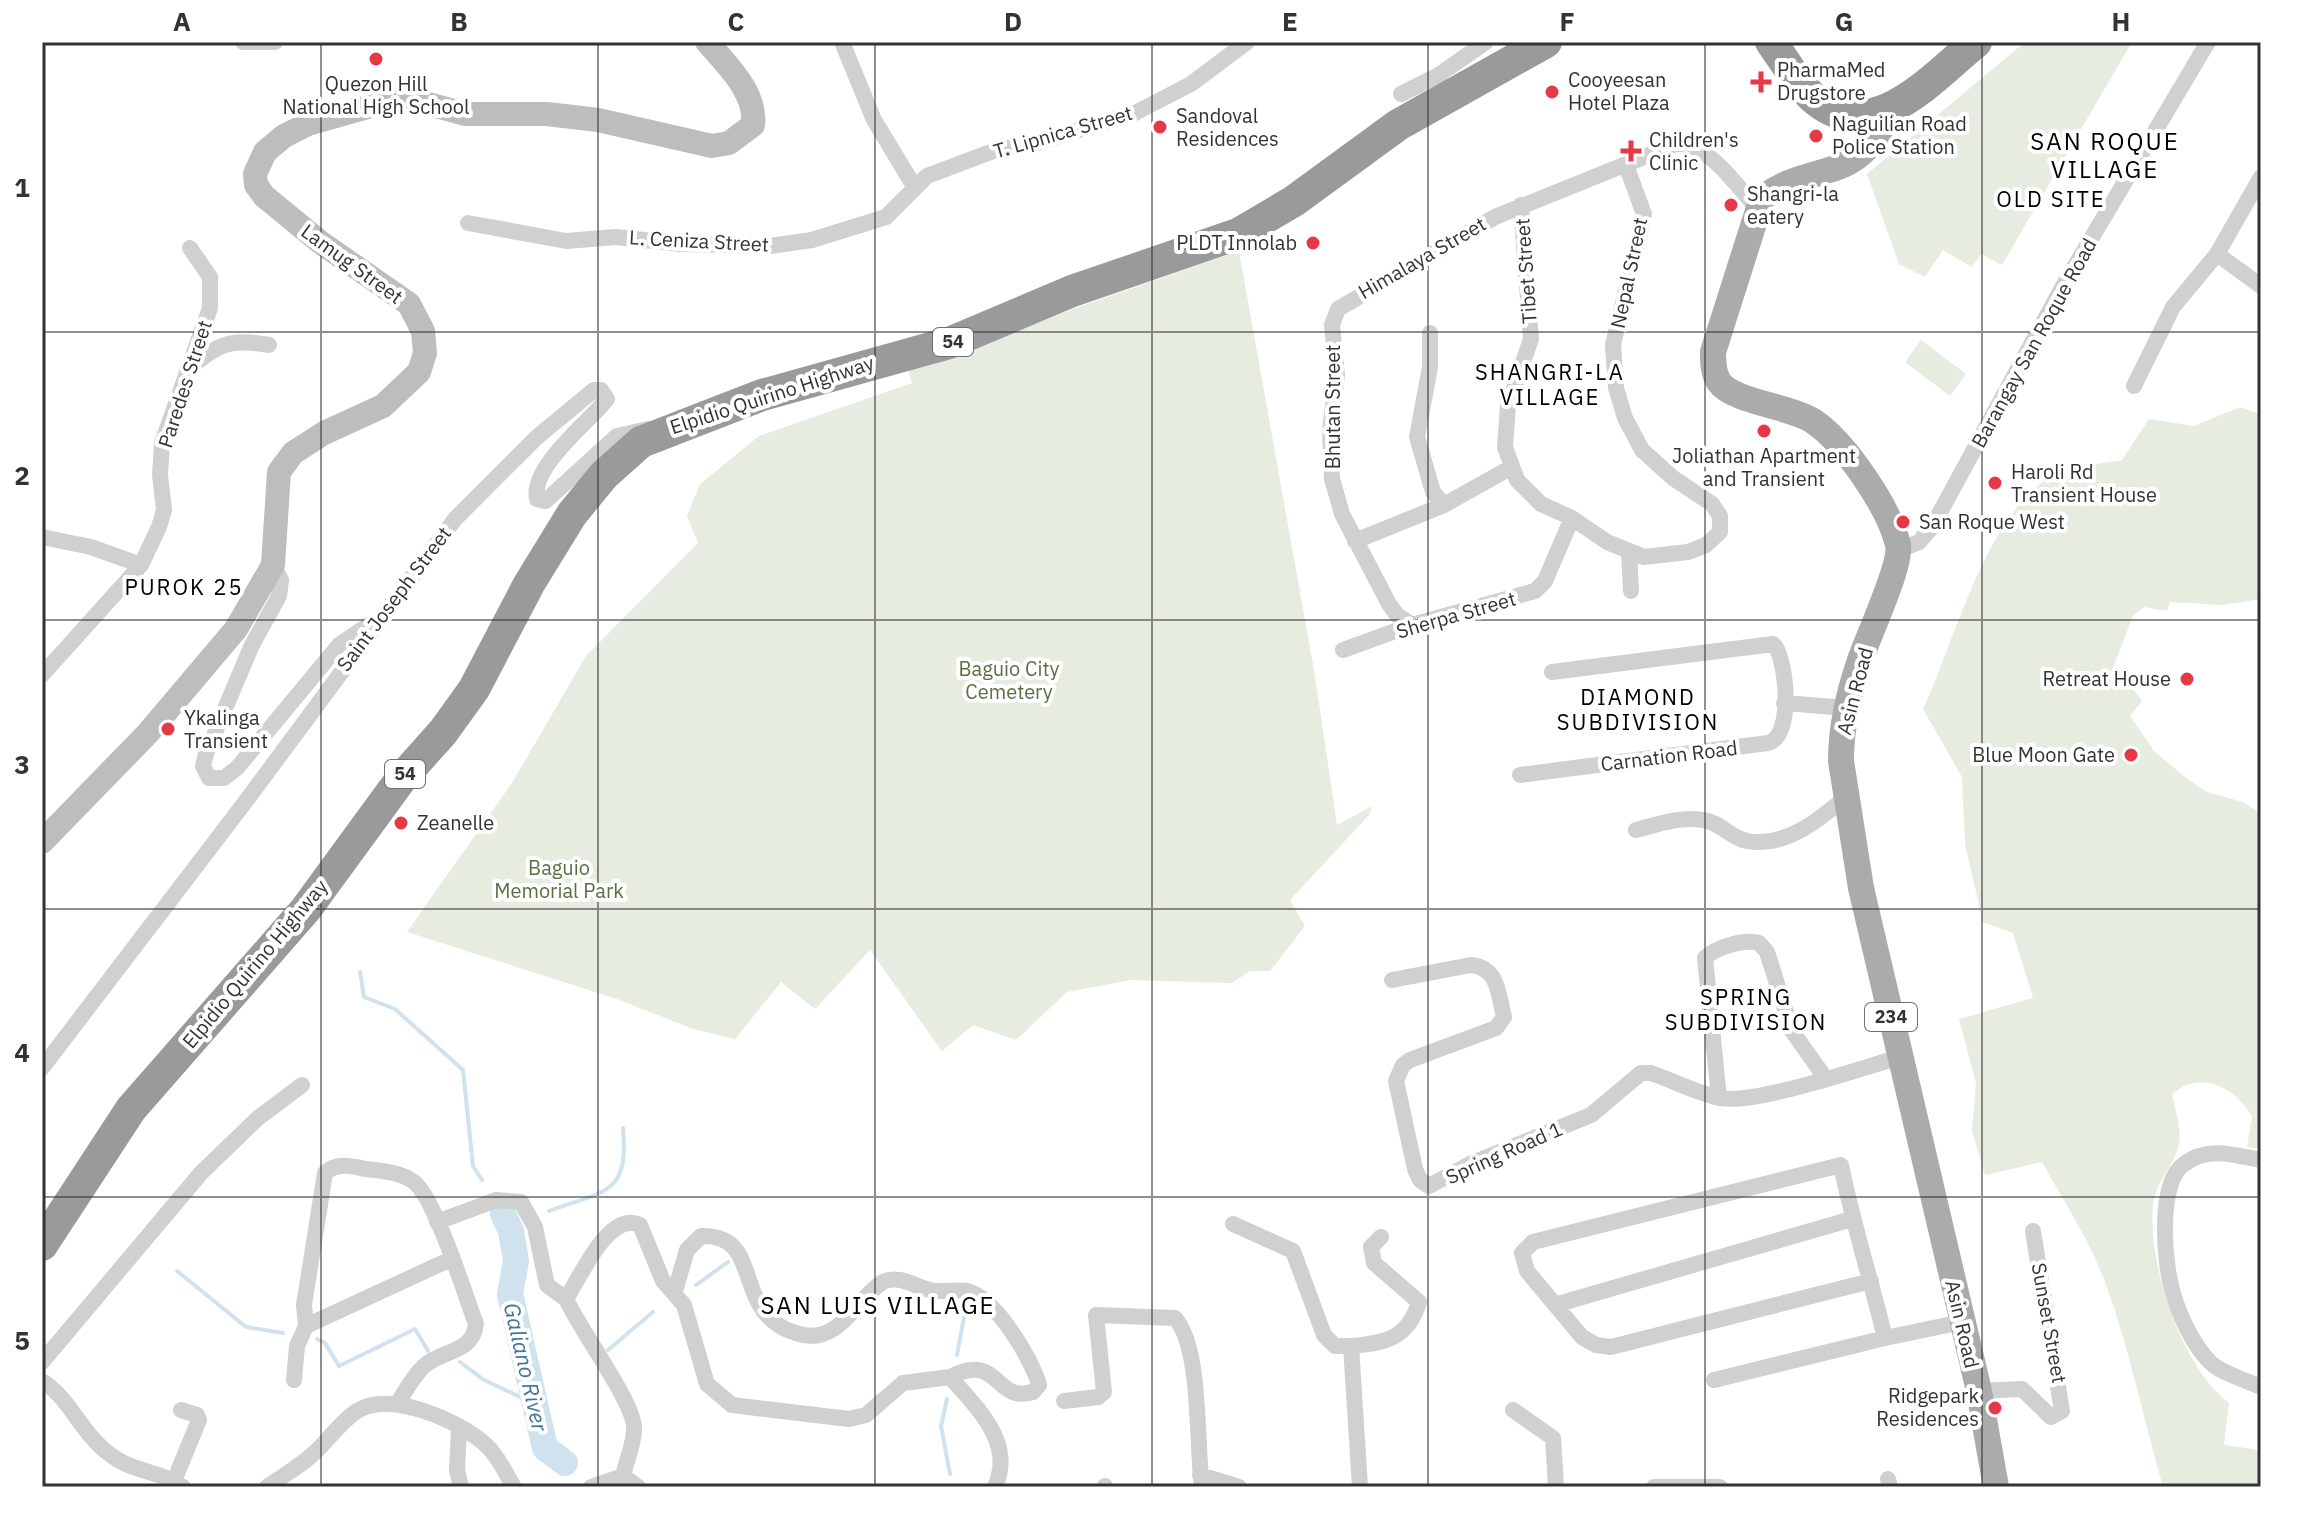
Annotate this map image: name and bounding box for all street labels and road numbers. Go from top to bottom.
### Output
street label: T. Lipnica Street [990,99,1135,164]
street label: Himalaya Street [1353,210,1491,305]
street label: Nepal Street [1604,215,1653,331]
street label: Tibet Street [1508,217,1543,325]
street label: Lamug Street [296,218,409,310]
street label: L. Ceniza Street [628,223,770,258]
street label: Barangay San Roque Road [1965,233,2102,452]
street label: Paredes Street [151,317,218,451]
road number: 54 [933,328,973,356]
street label: Bhutan Street [1319,345,1346,469]
street label: Elpidio Quirino Highway [666,349,877,440]
street label: Saint Joseph Street [330,521,457,677]
street label: Sherpa Street [1393,585,1519,644]
street label: Asin Road [1830,644,1879,738]
street label: Carnation Road [1599,734,1739,777]
road number: 54 [385,760,425,788]
street label: Elpidio Quirino Highway [176,873,333,1054]
road number: 234 [1865,1003,1917,1031]
street label: Spring Road 1 [1441,1115,1566,1190]
street label: Sunset Street [2026,1261,2073,1385]
street label: Asin Road [1939,1277,1986,1371]

